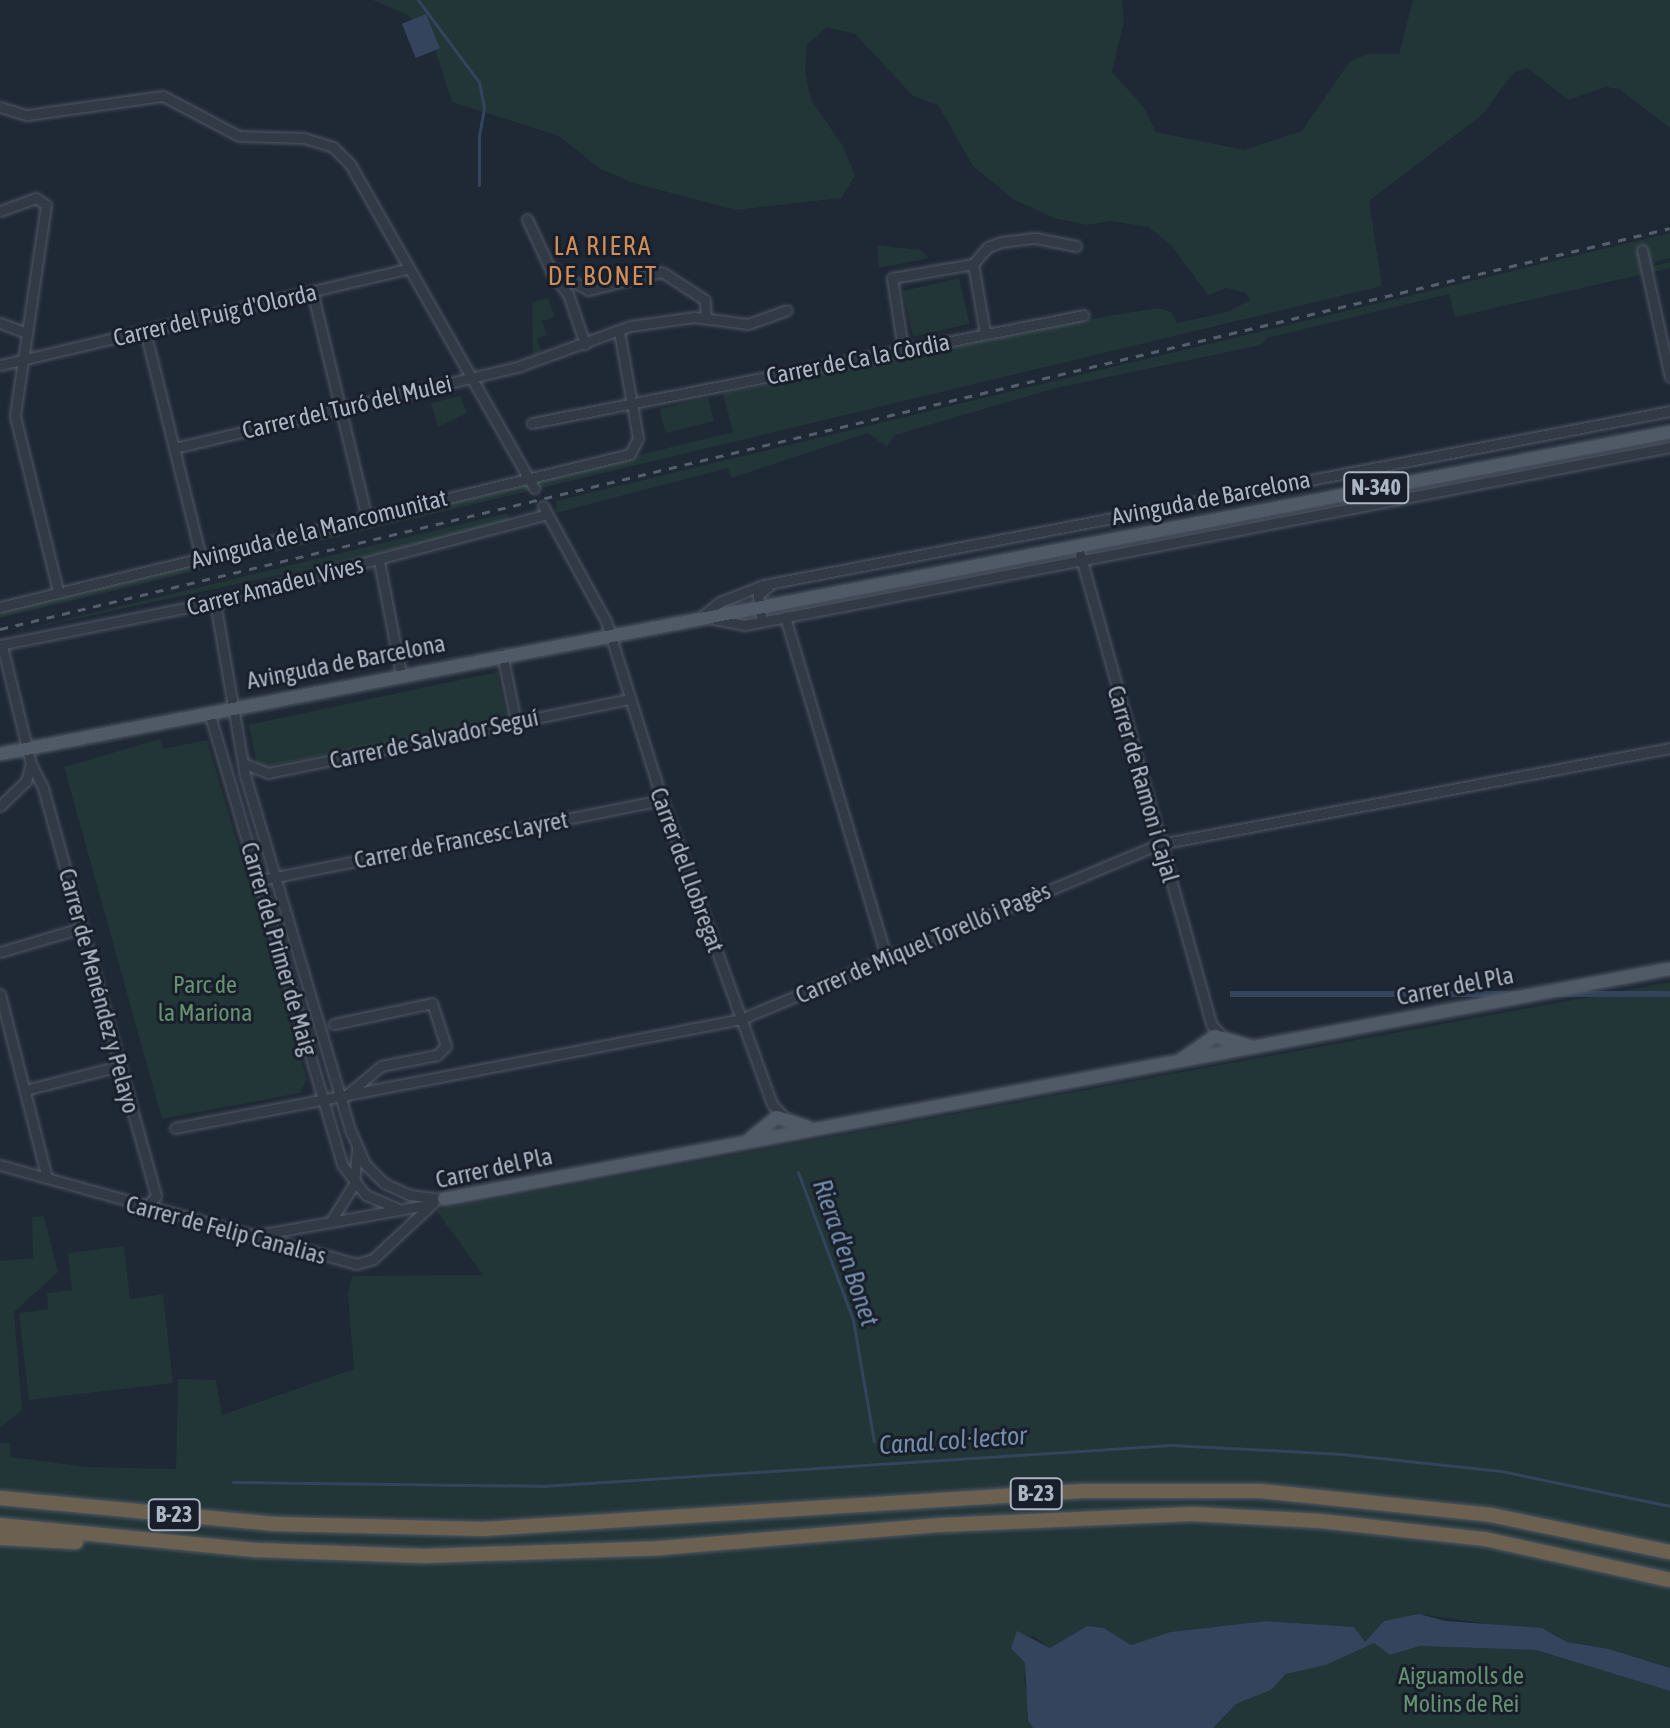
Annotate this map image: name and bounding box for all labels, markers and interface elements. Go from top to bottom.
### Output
district label: LA RIERA DE BONET [548,231,658,292]
street label: Carrer del Puig d'Olorda [110,278,320,352]
street label: Carrer de Ca la Còrdia [764,327,952,391]
street label: Carrer del Turó del Mulei [239,369,455,445]
street label: Avinguda de Barcelona [1109,465,1313,531]
road number: N-340 [1342,470,1410,506]
street label: Avinguda de la Mancomunitat [188,483,450,575]
street label: Carrer Amadeu Vives [184,550,366,622]
street label: Avinguda de Barcelona [244,629,448,695]
street label: Carrer de Ramon i Cajal [1101,682,1185,886]
street label: Carrer de Salvador Seguí [327,703,541,775]
street label: Carrer del Llobregat [644,784,730,956]
street label: Carrer de Francesc Layret [352,805,570,875]
street label: Carrer del Primer de Maig [235,839,323,1059]
street label: Carrer de Menéndez y Pelayo [52,865,146,1117]
street label: Carrer de Miquel Torelló i Pagès [791,876,1055,1010]
street label: Carrer del Pla [1394,961,1516,1011]
park label: Parc de la Mariona [158,971,252,1027]
street label: Carrer del Pla [433,1142,555,1194]
water label: Riera d'en Bonet [805,1175,885,1331]
street label: Carrer de Felip Canalias [123,1189,329,1271]
water label: Canal col·lector [878,1420,1028,1462]
road number: B-23 [1008,1476,1064,1512]
road number: B-23 [146,1497,202,1533]
park label: Aiguamolls de Molins de Rei [1398,1662,1524,1718]

